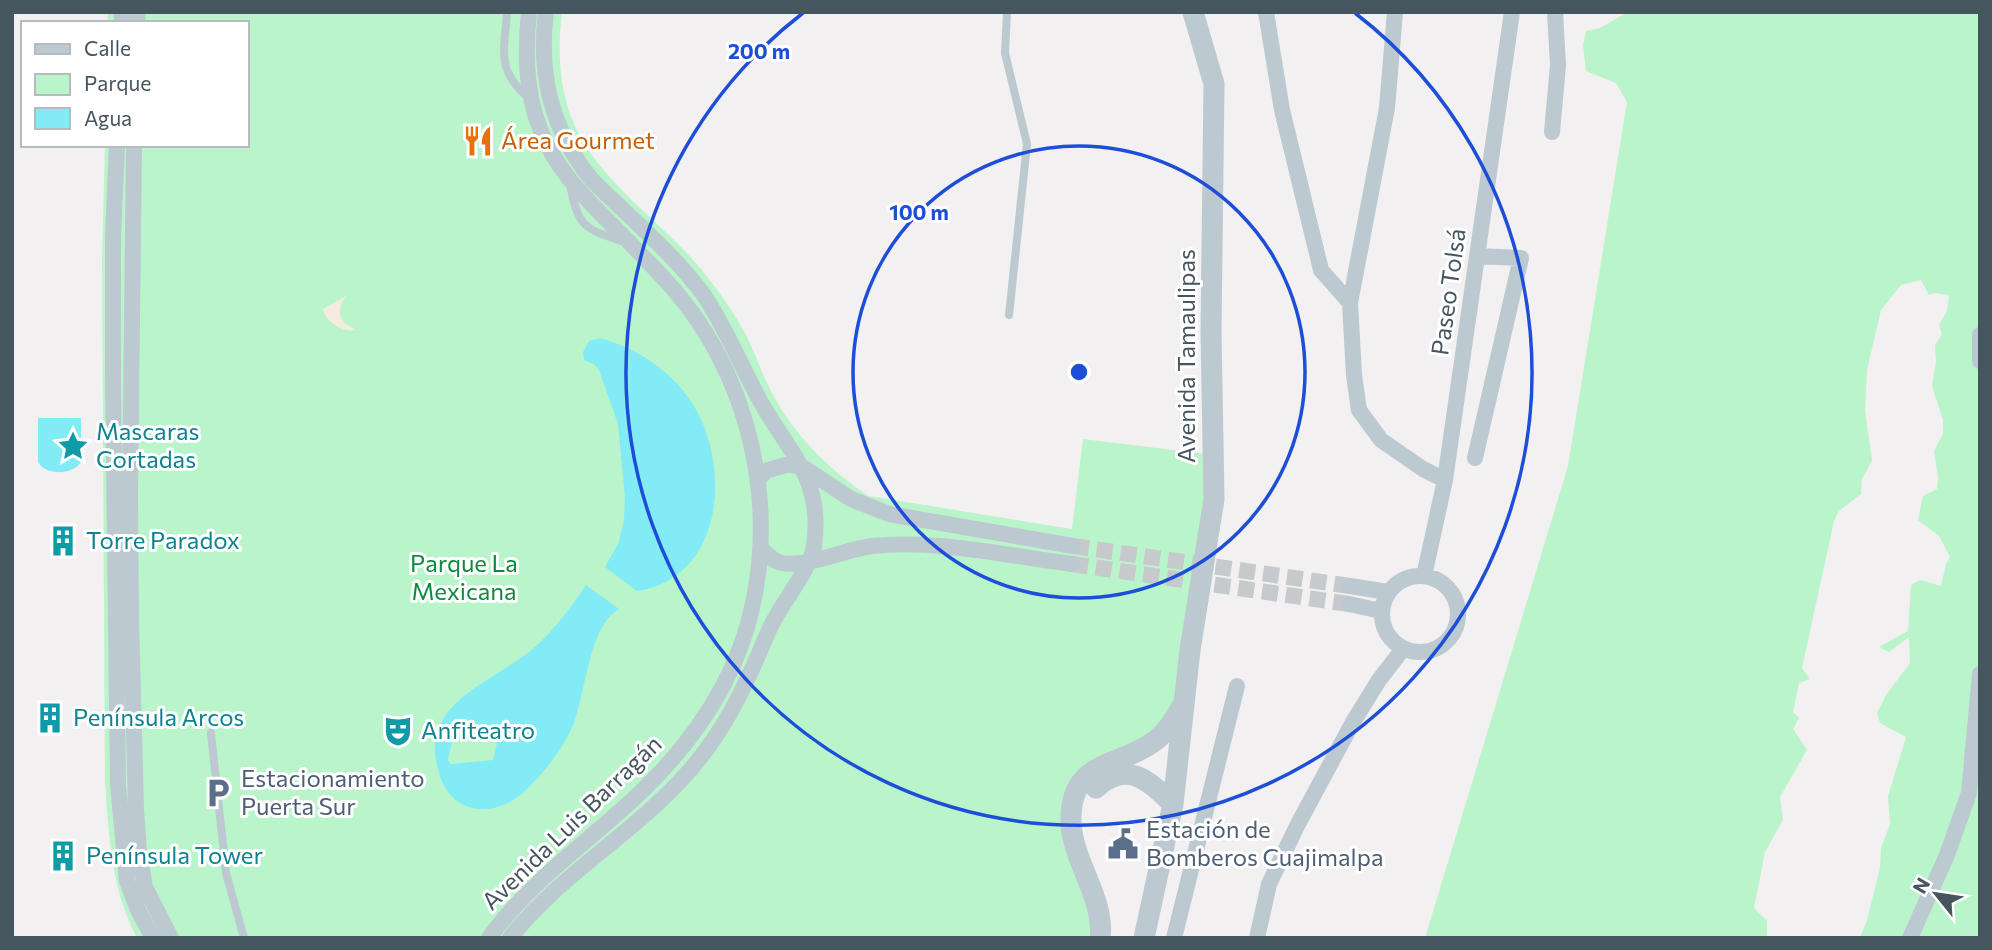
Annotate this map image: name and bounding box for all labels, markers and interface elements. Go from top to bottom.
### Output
legend [21,21,248,147]
text: Calle [84,35,131,60]
text: 200 m [728,38,790,63]
text: Parque [84,70,151,95]
text: Agua [84,105,132,130]
restaurant icon: Área Gourmet [461,124,495,158]
place label: Área Gourmet [501,125,655,154]
text: 100 m [889,199,949,224]
street label: Paseo Tolsá [1424,227,1471,357]
street label: Avenida Tamaulipas [1171,249,1200,463]
centre of rings [1067,360,1091,384]
place label: Mascaras Cortadas [96,416,199,473]
place icon: Mascaras Cortadas [56,429,90,463]
building icon: Torre Paradox [46,524,80,558]
place label: Torre Paradox [86,525,240,554]
park label: Parque La Mexicana [410,548,518,605]
building icon: Península Arcos [33,701,67,735]
place label: Península Arcos [73,702,244,731]
theatre icon: Anfiteatro [381,714,415,748]
place label: Anfiteatro [421,715,535,744]
street label: Avenida Luis Barragán [475,729,667,915]
place label: Estacionamiento Puerta Sur [241,763,425,820]
parking icon: Estacionamiento Puerta Sur [201,776,235,810]
place label: Estación de Bomberos Cuajimalpa [1146,814,1383,871]
public building icon: Estación de Bomberos Cuajimalpa [1106,827,1140,861]
building icon: Península Tower [46,839,80,873]
place label: Península Tower [86,840,263,869]
north arrow [1901,859,1971,929]
text: N [1907,873,1934,897]

